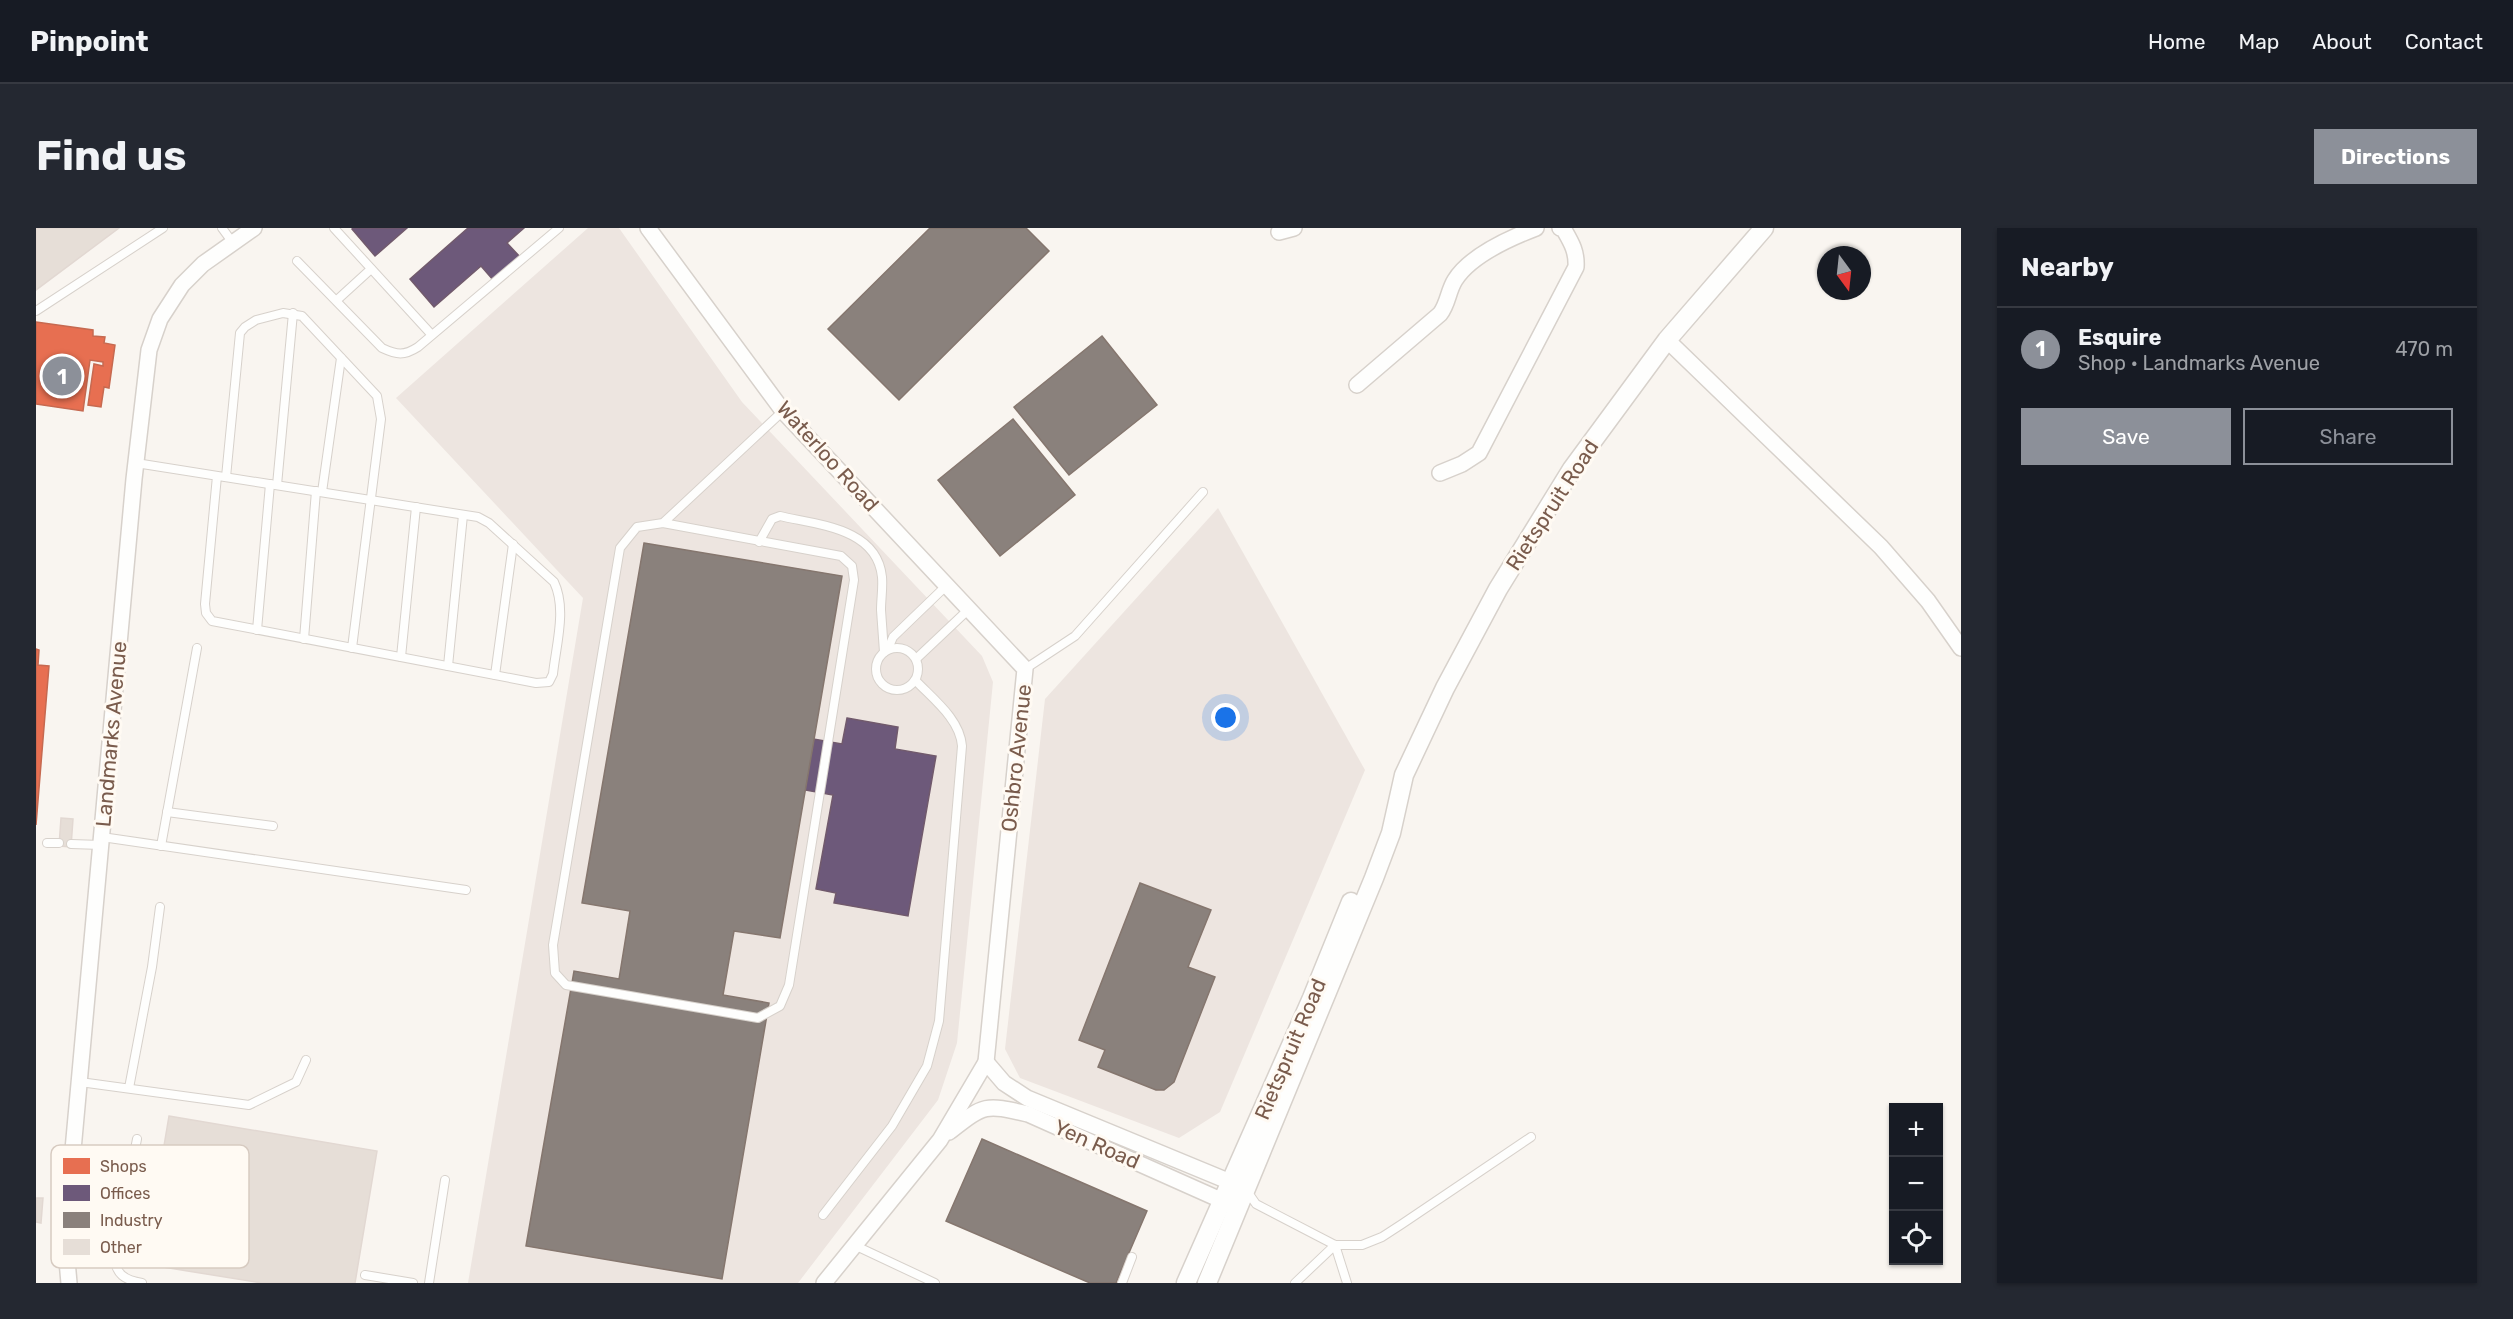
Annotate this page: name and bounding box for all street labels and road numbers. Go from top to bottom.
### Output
street label: Waterloo Road [772,396,884,516]
street label: Rietspruit Road [1500,435,1604,575]
street label: Landmarks Avenue [90,640,132,828]
street label: Oshbro Avenue [996,683,1036,833]
street label: Rietspruit Road [1249,975,1331,1123]
street label: Yen Road [1050,1114,1144,1174]

